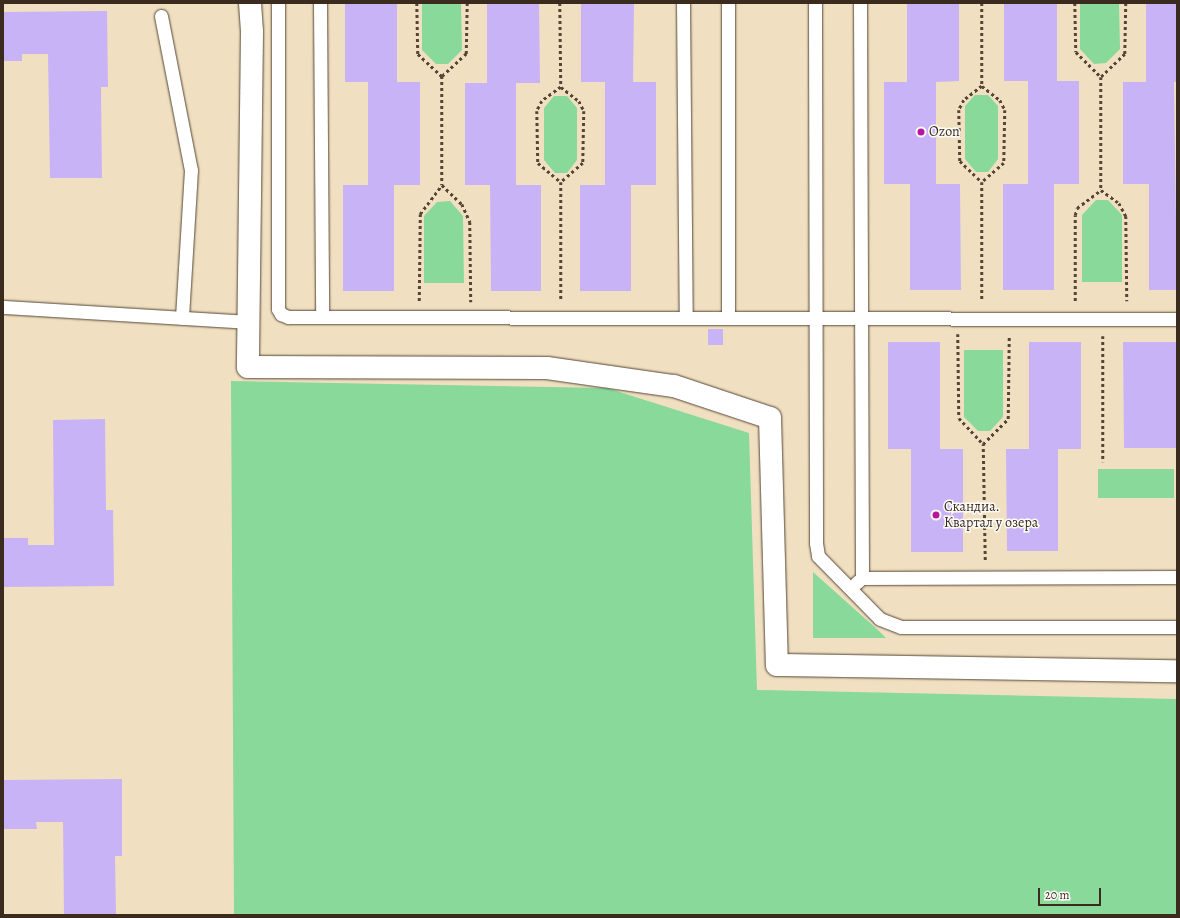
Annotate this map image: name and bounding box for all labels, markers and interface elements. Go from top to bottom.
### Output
place label: Ozon [929,124,960,140]
marker: Ozon [916,127,926,137]
place label: Скандиа. Квартал у озера [944,499,1038,532]
marker: Скандиа. Квартал у озера [931,510,941,520]
scale bar [1040,880,1103,906]
text: 20 m [1045,887,1069,903]

